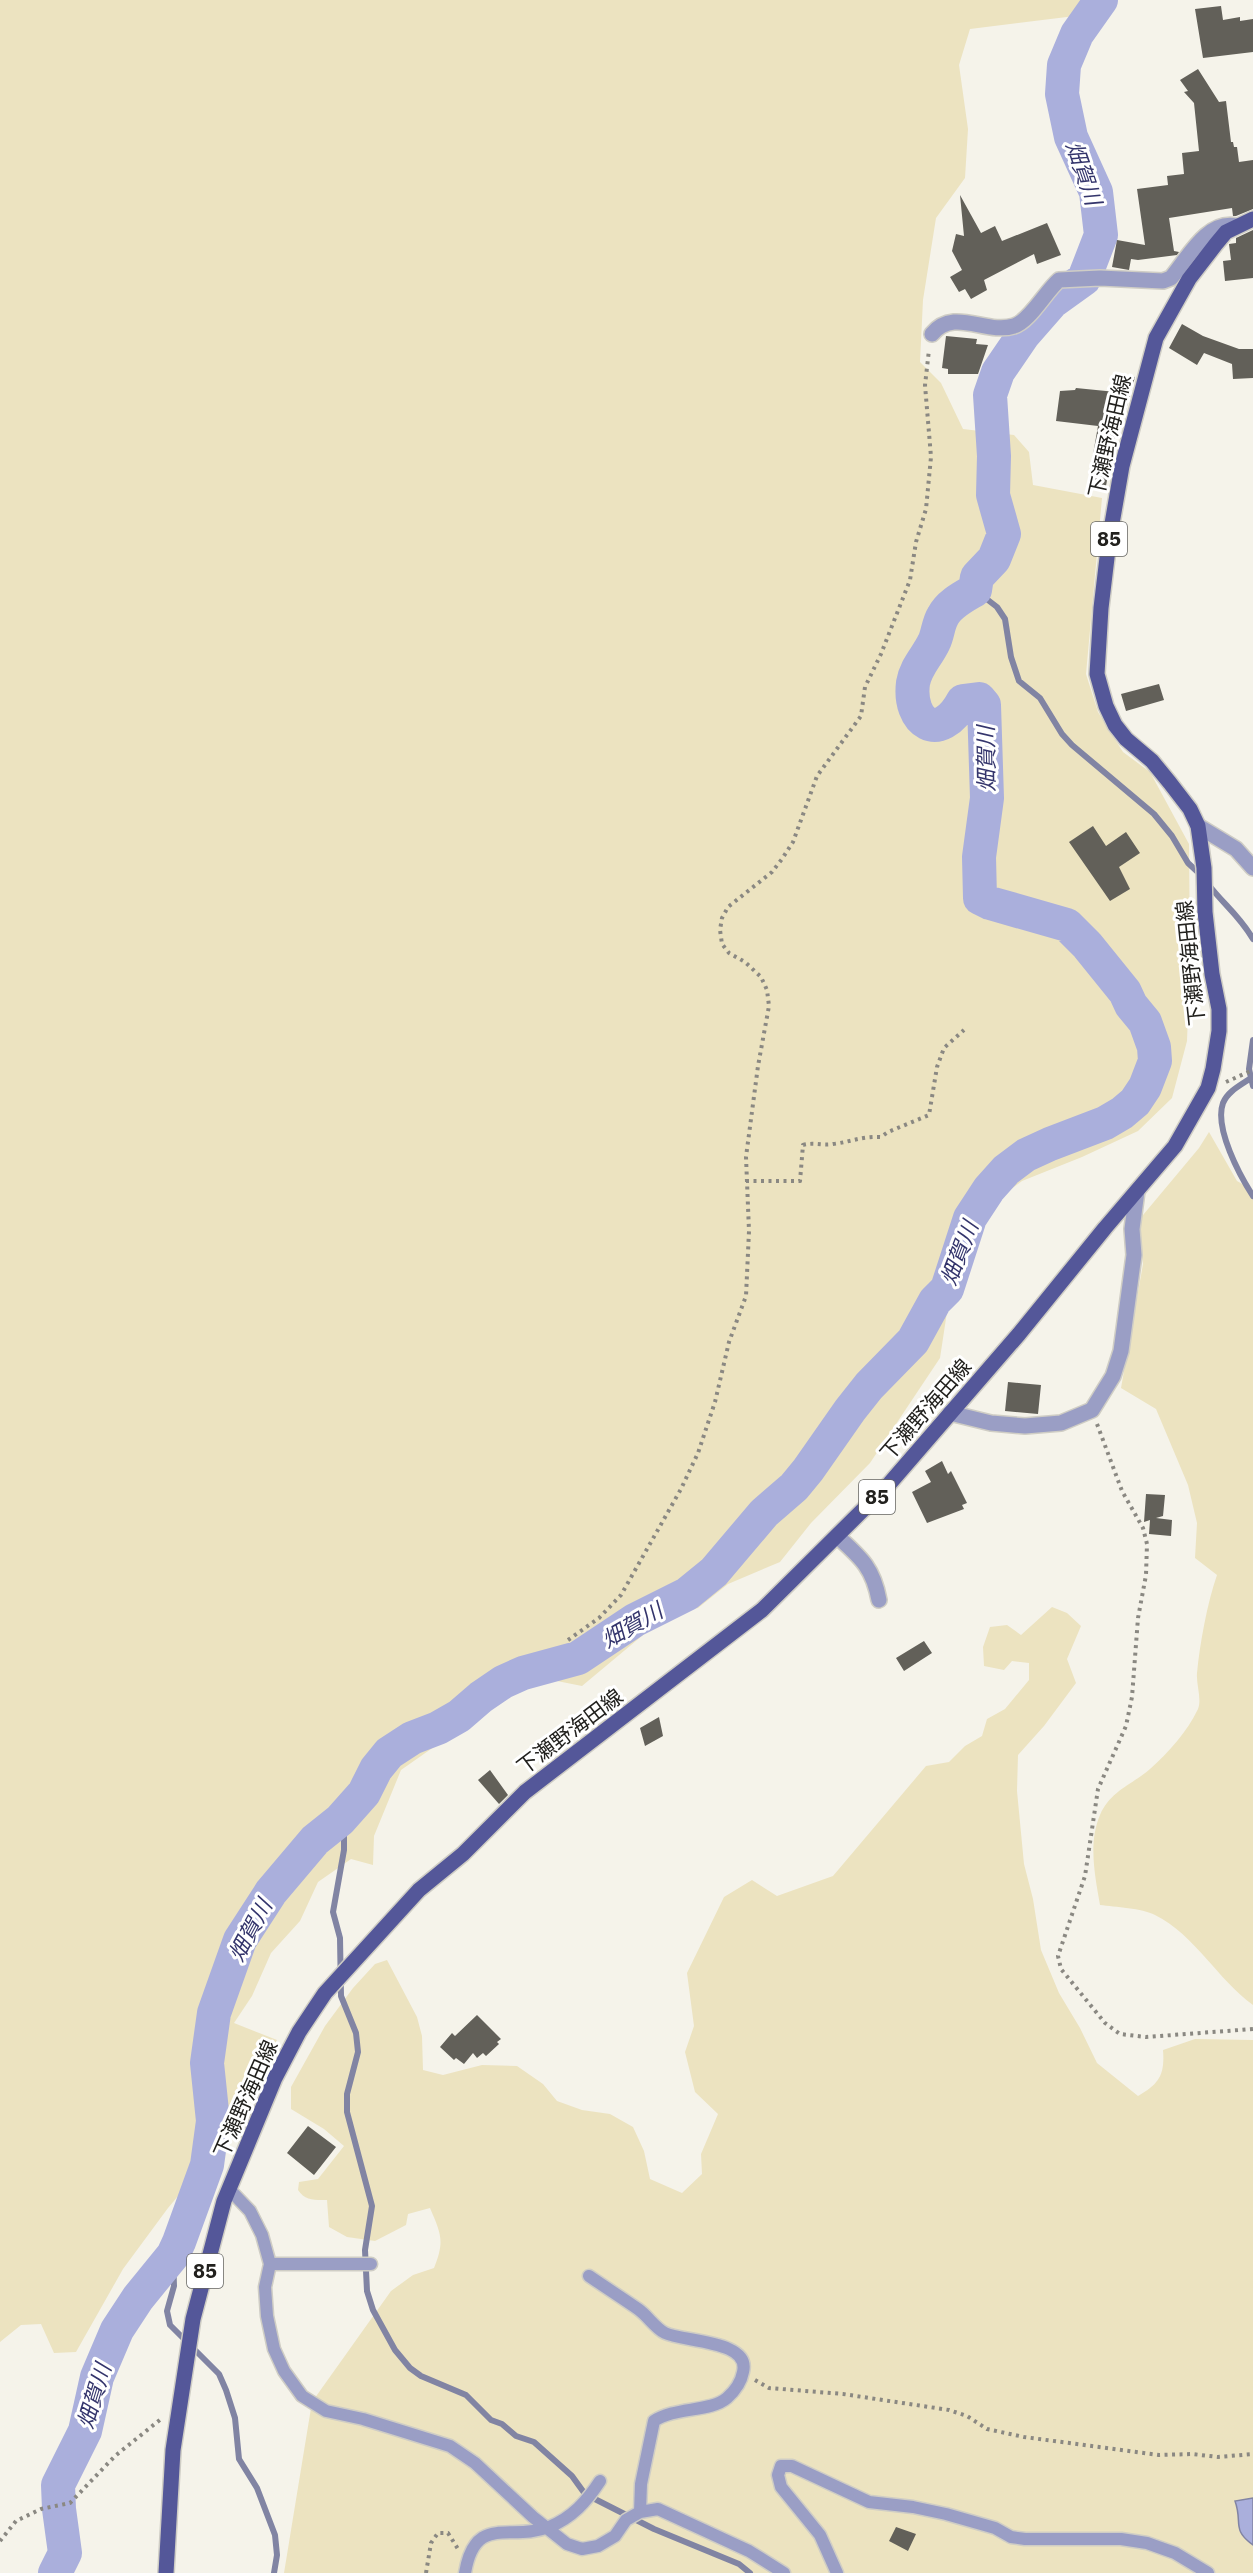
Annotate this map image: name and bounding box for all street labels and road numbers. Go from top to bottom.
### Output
street label: 下瀬野海田線 [1081,371,1137,500]
road number: 85 [1091,522,1127,556]
street label: 下瀬野海田線 [1169,899,1211,1027]
street label: 下瀬野海田線 [873,1353,977,1466]
road number: 85 [859,1480,895,1514]
street label: 下瀬野海田線 [511,1682,628,1780]
street label: 下瀬野海田線 [207,2035,284,2162]
road number: 85 [187,2254,223,2288]

